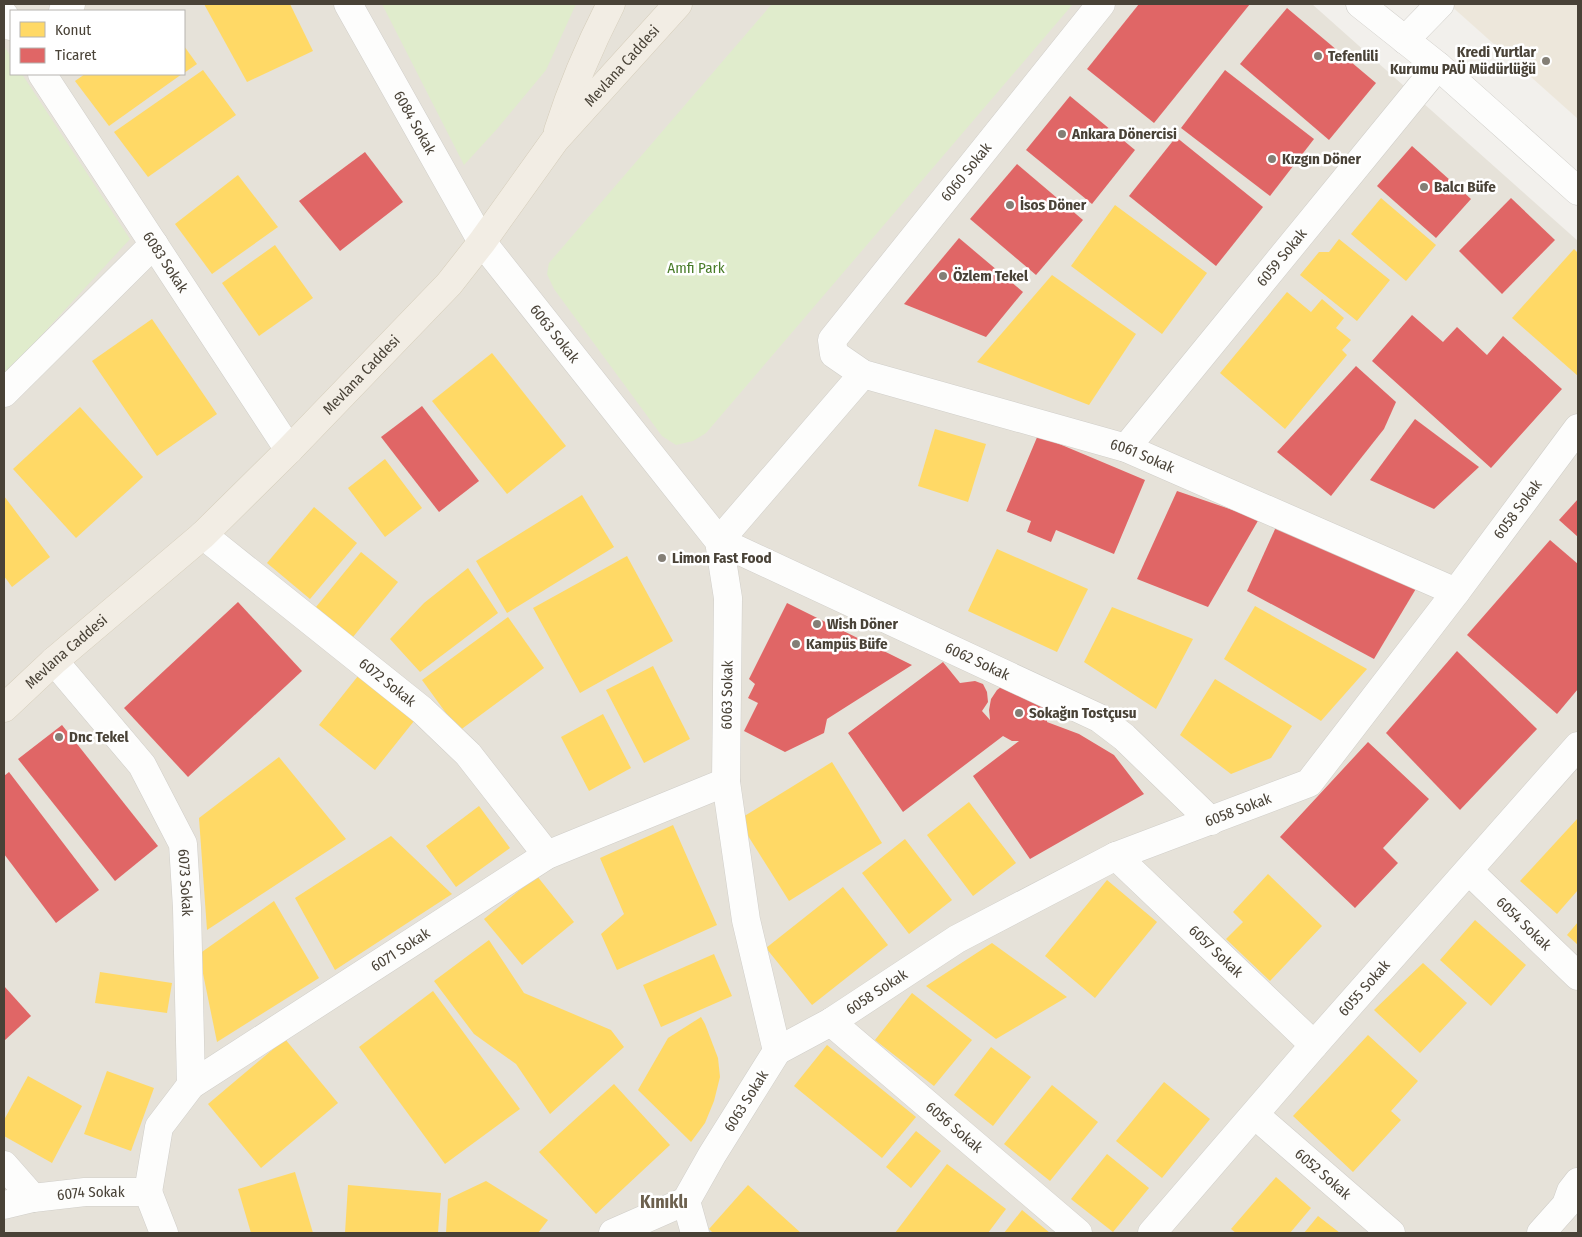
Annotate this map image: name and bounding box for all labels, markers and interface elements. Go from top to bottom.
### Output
legend [10,10,185,75]
text: Konut [55,21,91,39]
street label: Mevlana Caddesi [581,22,663,110]
place label: Kredi Yurtlar Kurumu PAÜ Müdürlüğü [1390,43,1537,78]
text: Ticaret [55,46,97,64]
place label: Tefenlili [1328,47,1378,65]
marker: Tefenlili [1312,50,1324,62]
marker: Kredi Yurtlar Kurumu PAÜ Müdürlüğü [1540,55,1552,67]
street label: 6084 Sokak [390,88,440,157]
place label: Ankara Dönercisi [1071,125,1177,143]
marker: Ankara Dönercisi [1056,128,1068,140]
street label: 6060 Sokak [937,139,995,205]
place label: Kızgın Döner [1282,150,1361,168]
marker: Kızgın Döner [1266,153,1278,165]
place label: Balcı Büfe [1434,178,1496,196]
marker: Balcı Büfe [1418,181,1430,193]
place label: İsos Döner [1020,196,1087,214]
marker: İsos Döner [1004,199,1016,211]
street label: 6059 Sokak [1253,225,1310,290]
street label: 6083 Sokak [139,228,192,296]
park label: Amfi Park [667,259,725,277]
place label: Özlem Tekel [953,267,1029,285]
marker: Özlem Tekel [937,270,949,282]
street label: 6063 Sokak [526,301,583,366]
street label: Mevlana Caddesi [319,331,404,418]
street label: 6061 Sokak [1108,435,1177,477]
street label: 6058 Sokak [1490,476,1546,543]
place label: Limon Fast Food [672,549,772,567]
marker: Limon Fast Food [656,552,668,564]
street label: Mevlana Caddesi [21,611,111,692]
place label: Wish Döner [827,615,898,633]
marker: Wish Döner [811,618,823,630]
place label: Kampüs Büfe [806,635,888,653]
marker: Kampüs Büfe [790,638,802,650]
street label: 6062 Sokak [942,639,1013,684]
street label: 6072 Sokak [355,654,419,710]
street label: 6063 Sokak [717,660,737,730]
place label: Sokağın Tostçusu [1029,704,1137,723]
marker: Sokağın Tostçusu [1013,707,1025,719]
place label: Dnc Tekel [69,728,130,746]
marker: Dnc Tekel [53,731,65,743]
street label: 6058 Sokak [1202,789,1274,831]
street label: 6073 Sokak [174,848,196,917]
street label: 6054 Sokak [1492,893,1555,954]
street label: 6057 Sokak [1185,921,1247,981]
street label: 6071 Sokak [367,924,433,975]
street label: 6055 Sokak [1335,956,1394,1020]
street label: 6058 Sokak [843,965,911,1019]
street label: 6063 Sokak [720,1067,772,1135]
street label: 6056 Sokak [922,1098,986,1157]
street label: 6052 Sokak [1291,1145,1355,1203]
street label: 6074 Sokak [56,1183,125,1204]
district label: Kınıklı [640,1191,688,1213]

